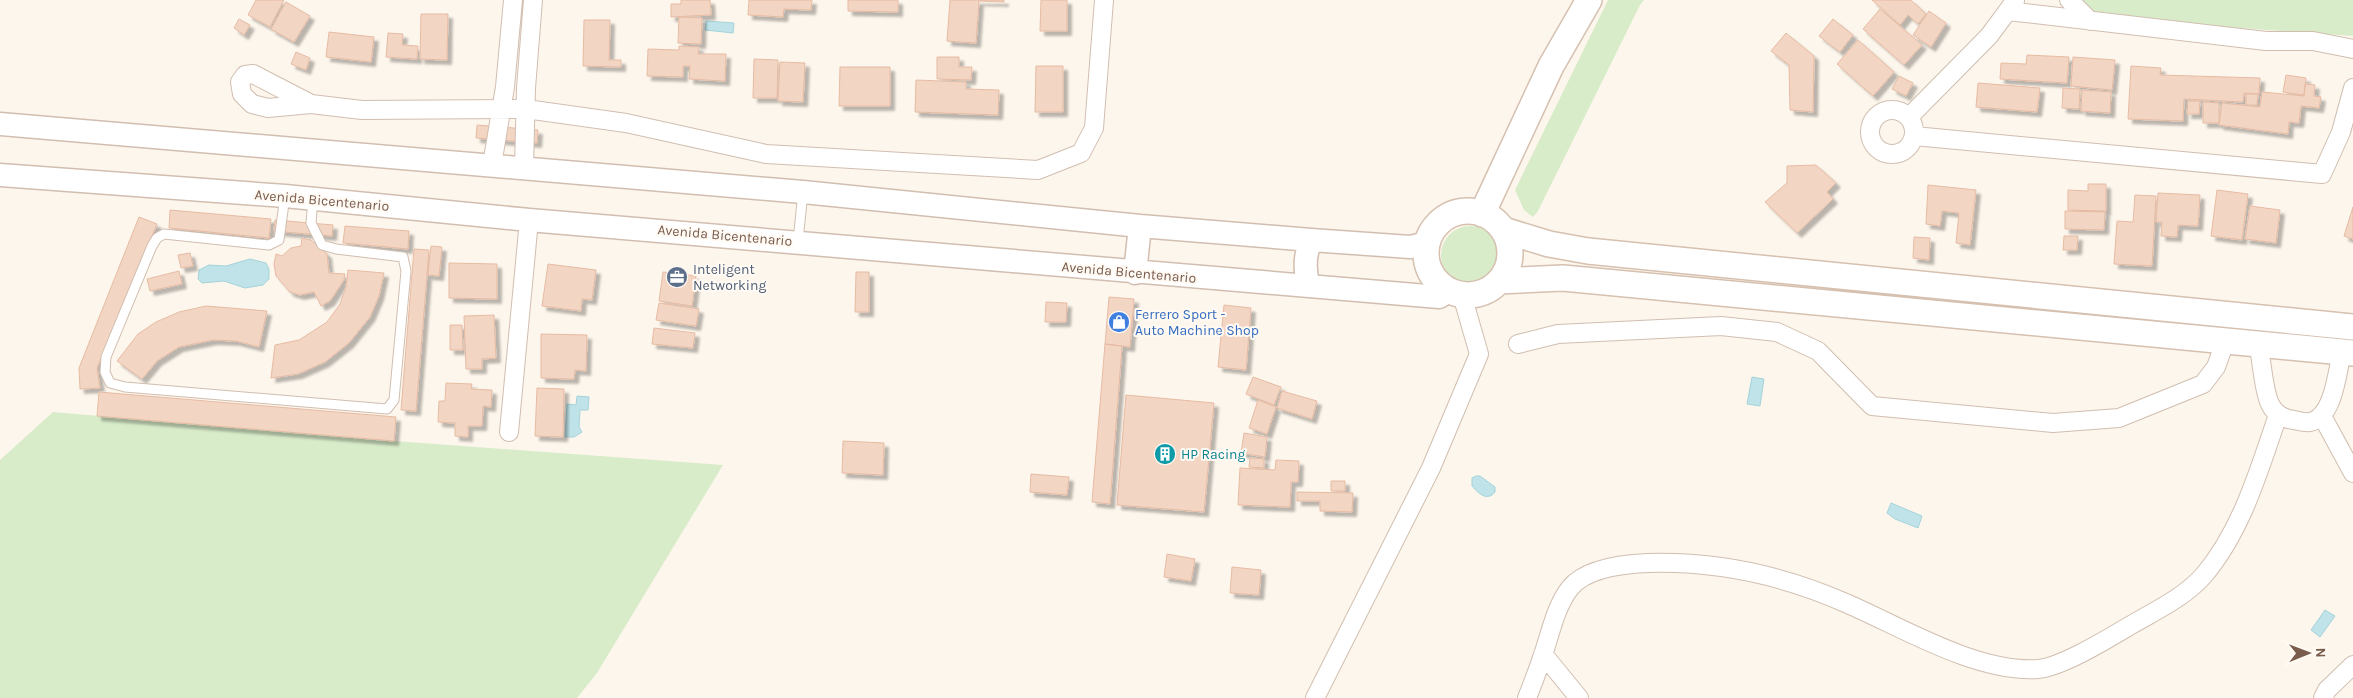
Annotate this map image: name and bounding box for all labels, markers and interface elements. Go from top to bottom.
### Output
street label: Avenida Bicentenario [254,186,390,215]
street label: Avenida Bicentenario [657,221,793,250]
street label: Avenida Bicentenario [1061,258,1197,287]
place label: Inteligent Networking [693,261,766,294]
office icon: Inteligent Networking [665,265,689,289]
place label: Ferrero Sport - Auto Machine Shop [1135,306,1259,339]
shop icon: Ferrero Sport - Auto Machine Shop [1107,310,1131,334]
building icon: HP Racing [1153,442,1177,466]
place label: HP Racing [1181,446,1246,463]
north arrow [2283,628,2333,678]
text: N [2312,648,2329,658]

